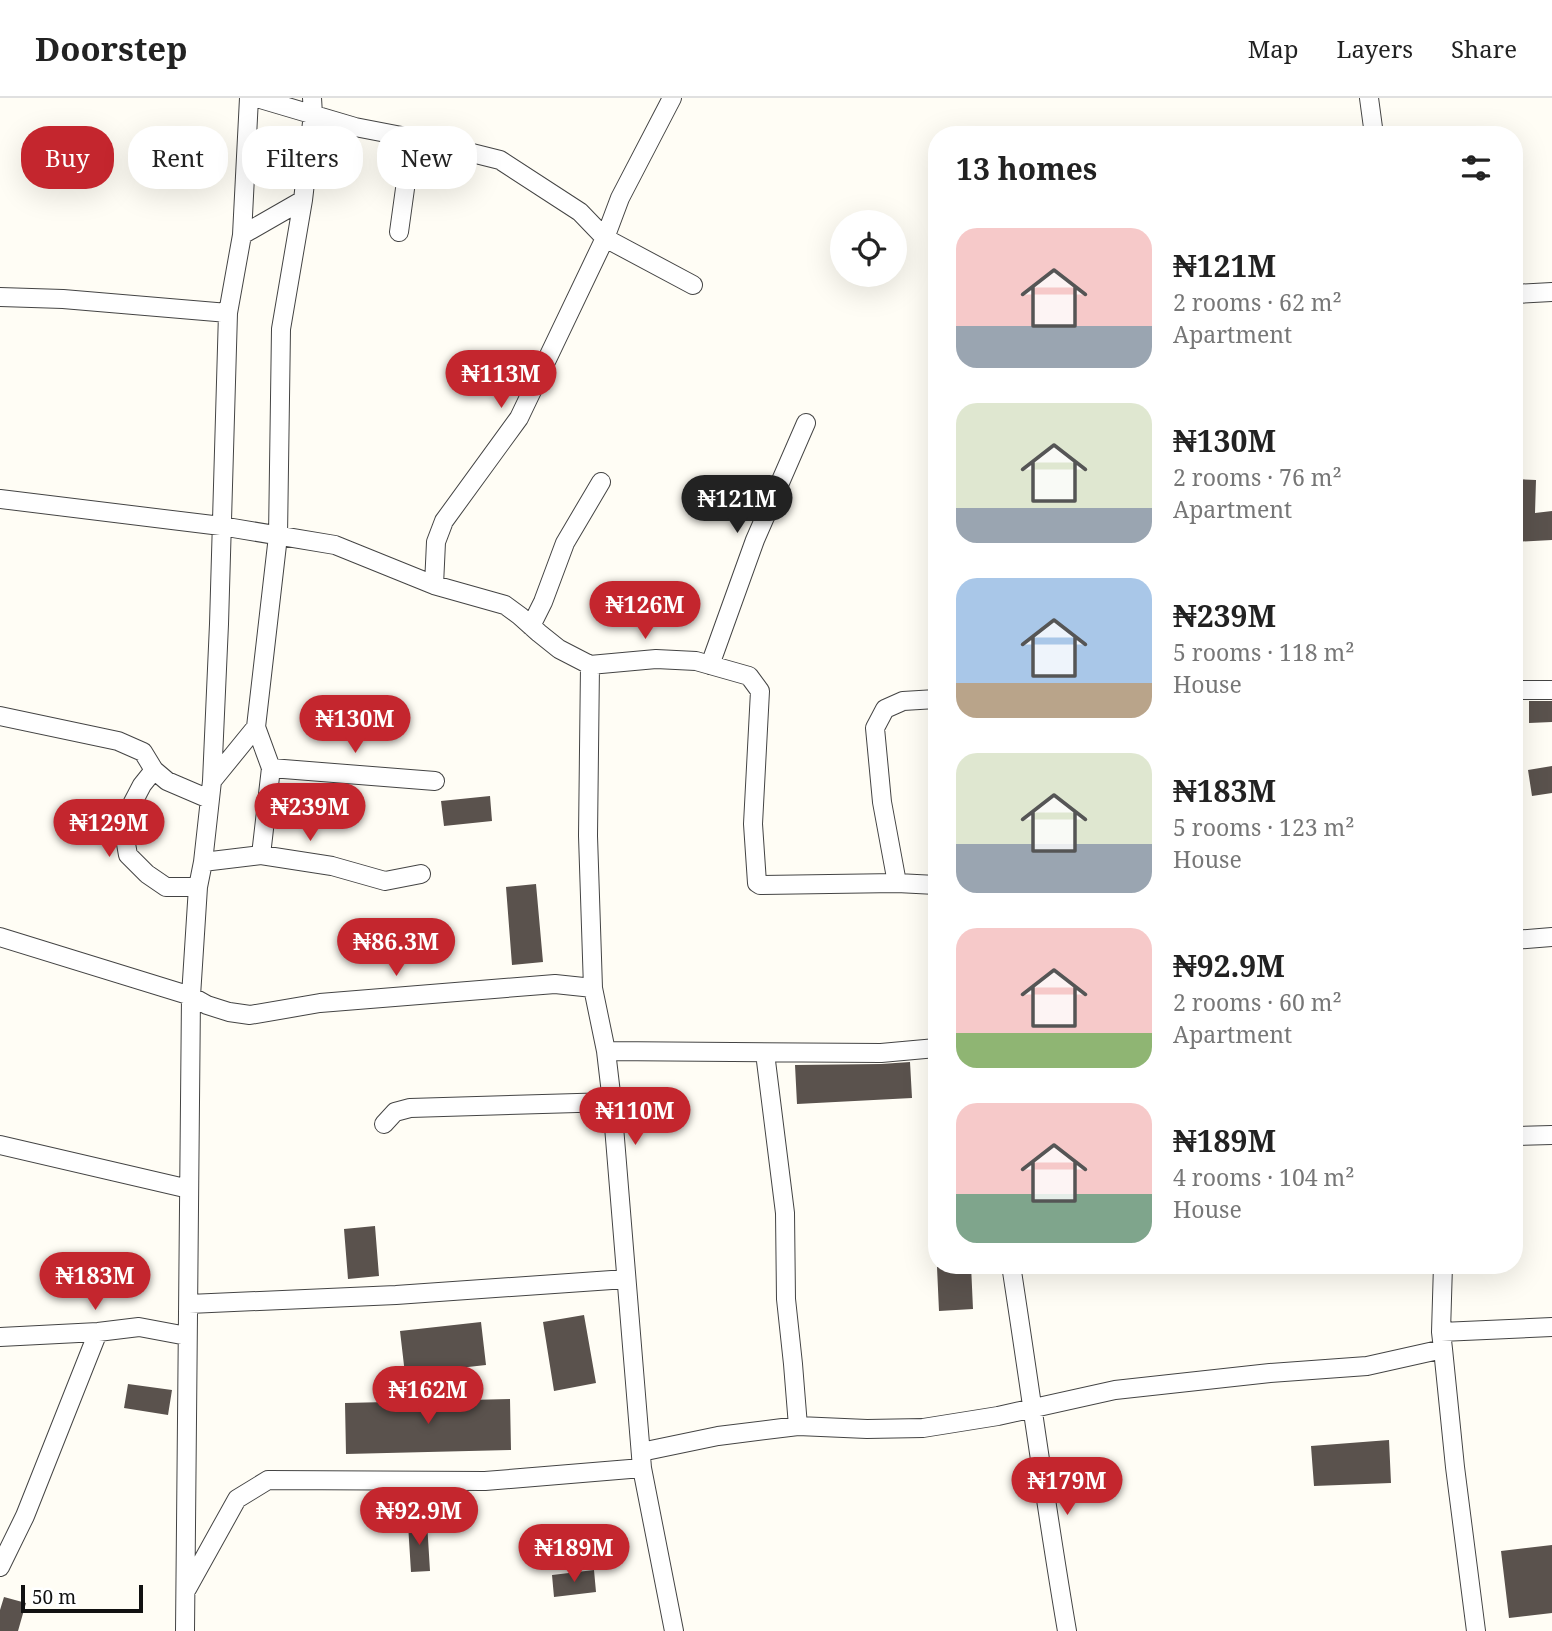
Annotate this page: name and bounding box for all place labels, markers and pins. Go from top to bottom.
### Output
pin: ₦113M [452,350,550,410]
pin: ₦121M [688,476,786,535]
pin: ₦126M [596,582,694,641]
pin: ₦130M [306,696,404,755]
pin: ₦239M [261,784,359,843]
pin: ₦129M [60,800,158,859]
pin: ₦86.3M [339,918,453,978]
pin: ₦110M [586,1088,684,1147]
pin: ₦183M [46,1252,144,1312]
pin: ₦162M [379,1366,477,1426]
pin: ₦179M [1018,1458,1116,1517]
pin: ₦92.9M [362,1488,476,1547]
pin: ₦189M [525,1524,623,1584]

